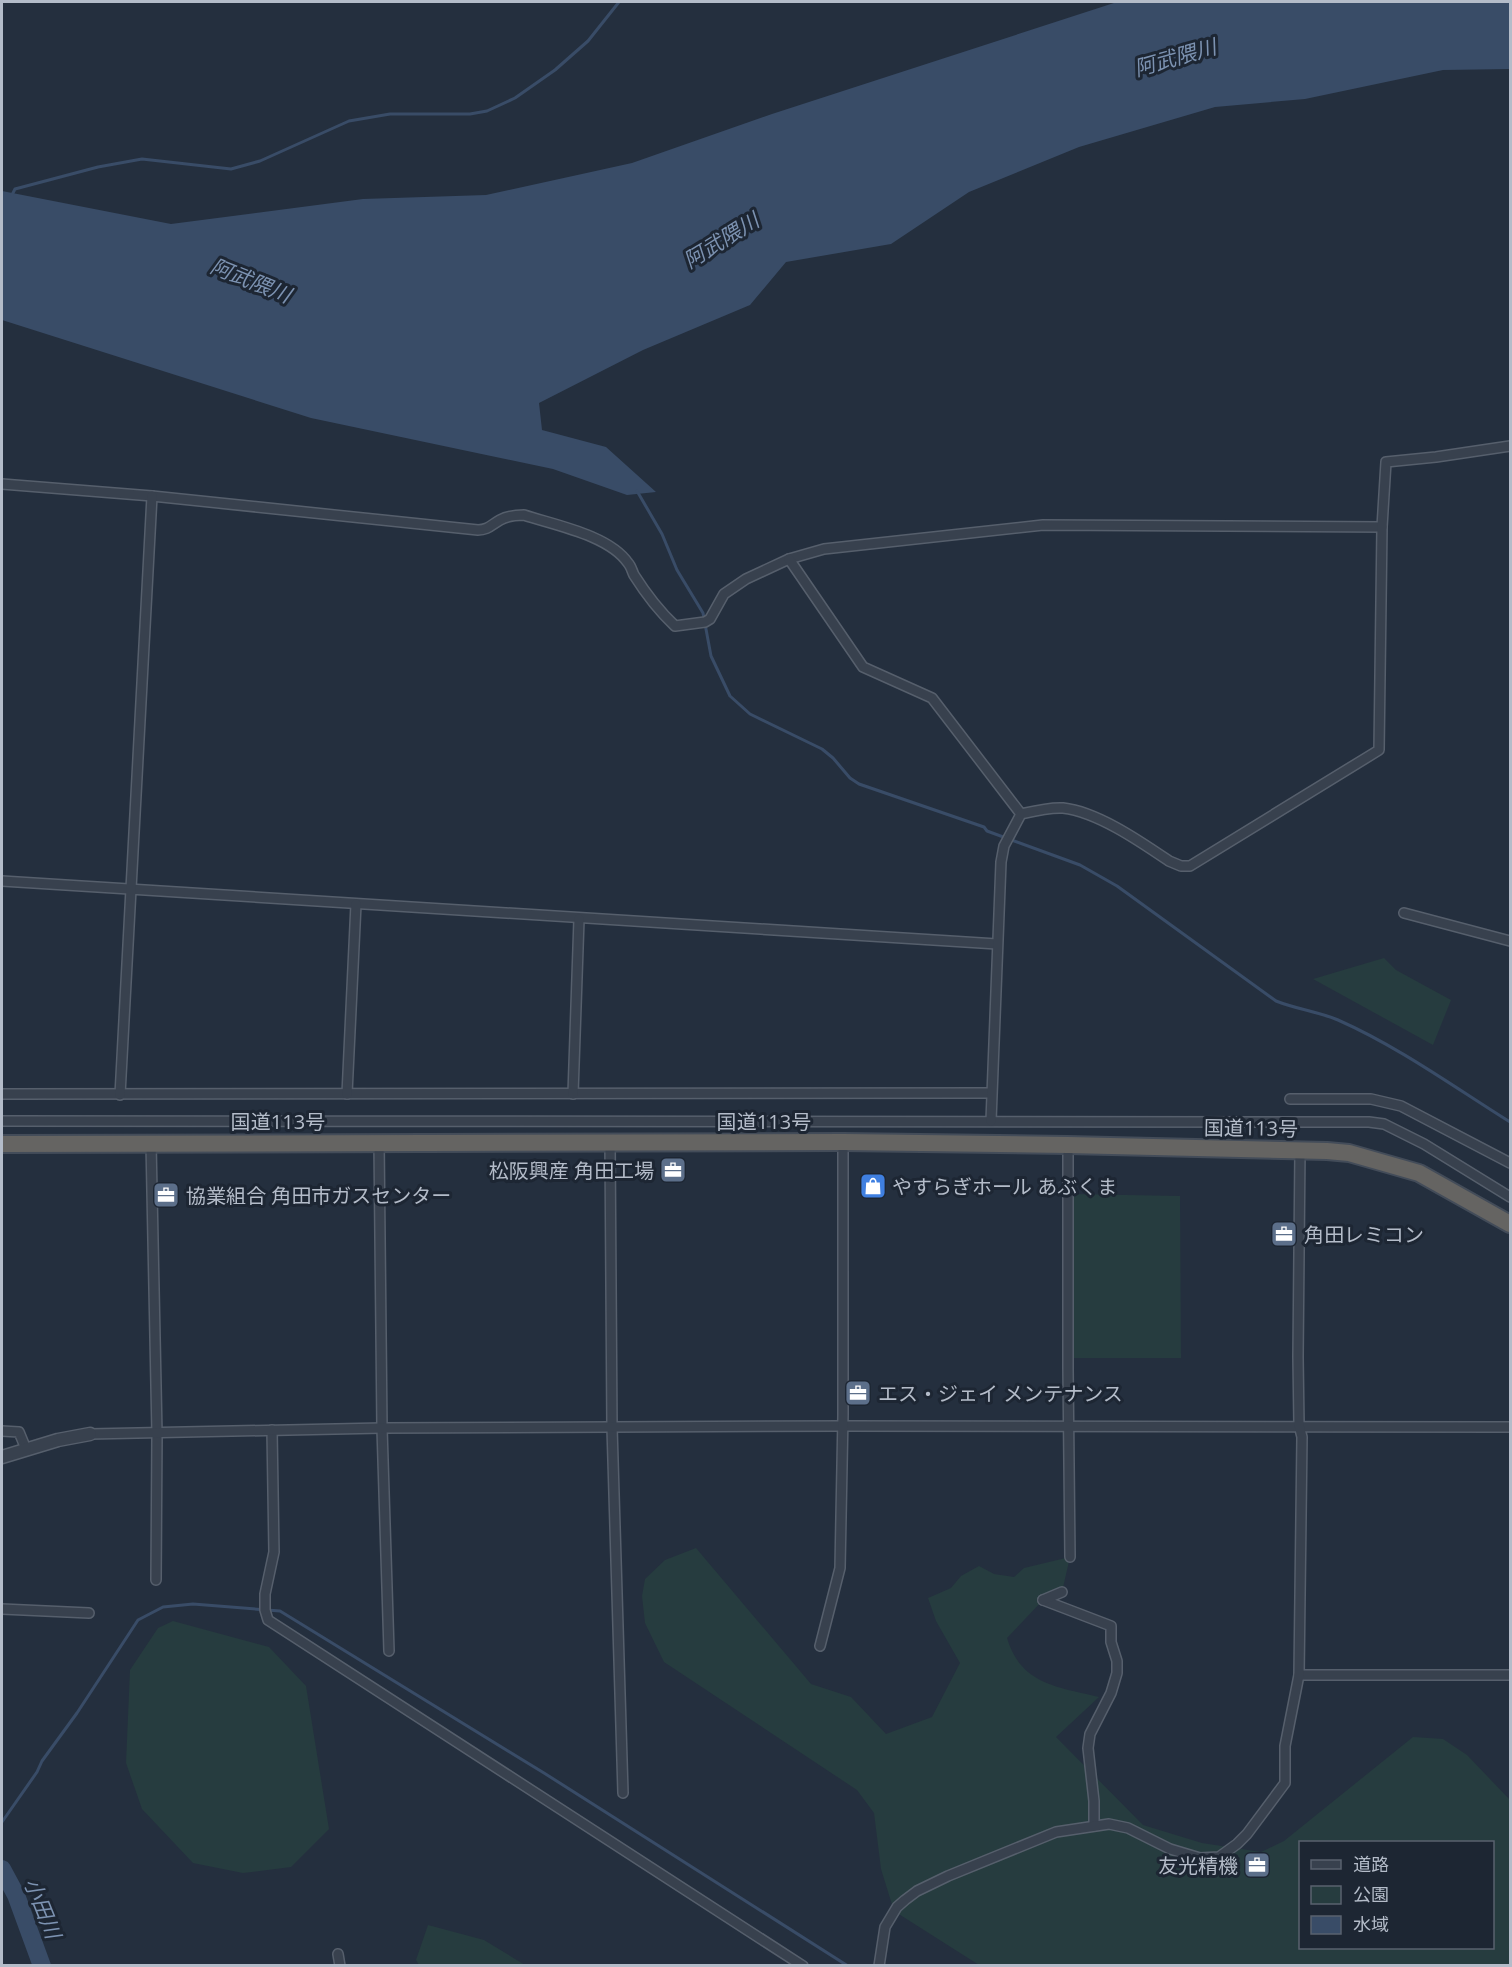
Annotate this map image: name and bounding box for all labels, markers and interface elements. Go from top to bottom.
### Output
water label: 阿武隈川 [1131,31,1221,82]
water label: 阿武隈川 [678,205,766,274]
water label: 阿武隈川 [207,251,297,309]
street label: 国道113号 [231,1108,325,1135]
street label: 国道113号 [717,1108,811,1135]
street label: 国道113号 [1204,1114,1298,1142]
office icon: 松阪興産 角田工場 [658,1155,688,1185]
place label: 松阪興産 角田工場 [489,1157,654,1184]
shop icon: やすらぎホール あぶくま [858,1171,888,1201]
place label: やすらぎホール あぶくま [892,1173,1117,1200]
office icon: 協業組合 角田市ガスセンター [151,1180,181,1210]
place label: 協業組合 角田市ガスセンター [186,1182,451,1209]
office icon: 角田レミコン [1269,1219,1299,1249]
place label: 角田レミコン [1304,1221,1424,1248]
office icon: エス・ジェイ メンテナンス [843,1378,873,1408]
place label: エス・ジェイ メンテナンス [878,1380,1123,1407]
legend [1299,1841,1494,1949]
office icon: 友光精機 [1242,1850,1272,1880]
place label: 友光精機 [1158,1852,1238,1879]
text: 道路 [1353,1852,1389,1876]
water label: 小田川 [18,1874,69,1944]
text: 公園 [1353,1882,1389,1906]
text: 水域 [1353,1912,1389,1936]

